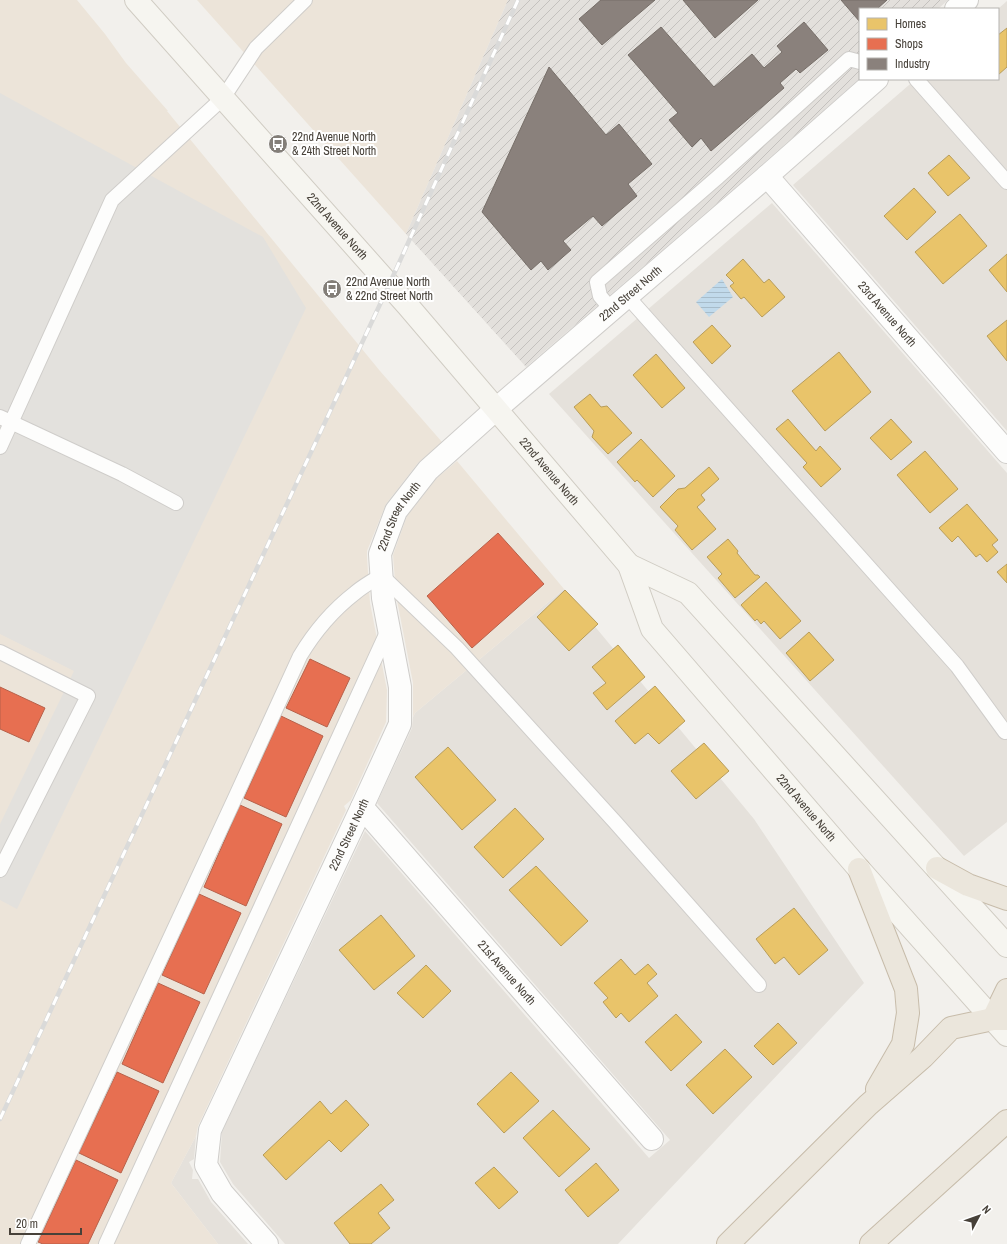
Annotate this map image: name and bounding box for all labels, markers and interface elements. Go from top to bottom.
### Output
legend [859,8,999,80]
text: Homes [895,16,926,32]
text: Shops [895,36,923,52]
text: Industry [895,56,930,72]
place label: 22nd Avenue North & 24th Street North [292,129,376,159]
bus stop icon: 22nd Avenue North & 24th Street North [267,133,289,155]
street label: 22nd Avenue North [303,190,371,263]
street label: 22nd Street North [596,262,665,325]
place label: 22nd Avenue North & 22nd Street North [346,274,433,304]
bus stop icon: 22nd Avenue North & 22nd Street North [321,278,343,300]
street label: 23rd Avenue North [854,278,920,350]
street label: 22nd Avenue North [516,434,583,509]
street label: 22nd Street North [374,478,424,553]
street label: 22nd Avenue North [773,771,840,845]
street label: 22nd Street North [325,796,373,873]
street label: 21st Avenue North [474,937,539,1008]
north arrow [959,1196,999,1236]
text: N [979,1202,994,1216]
scale bar [10,1210,81,1236]
text: 20 m [16,1216,38,1232]

